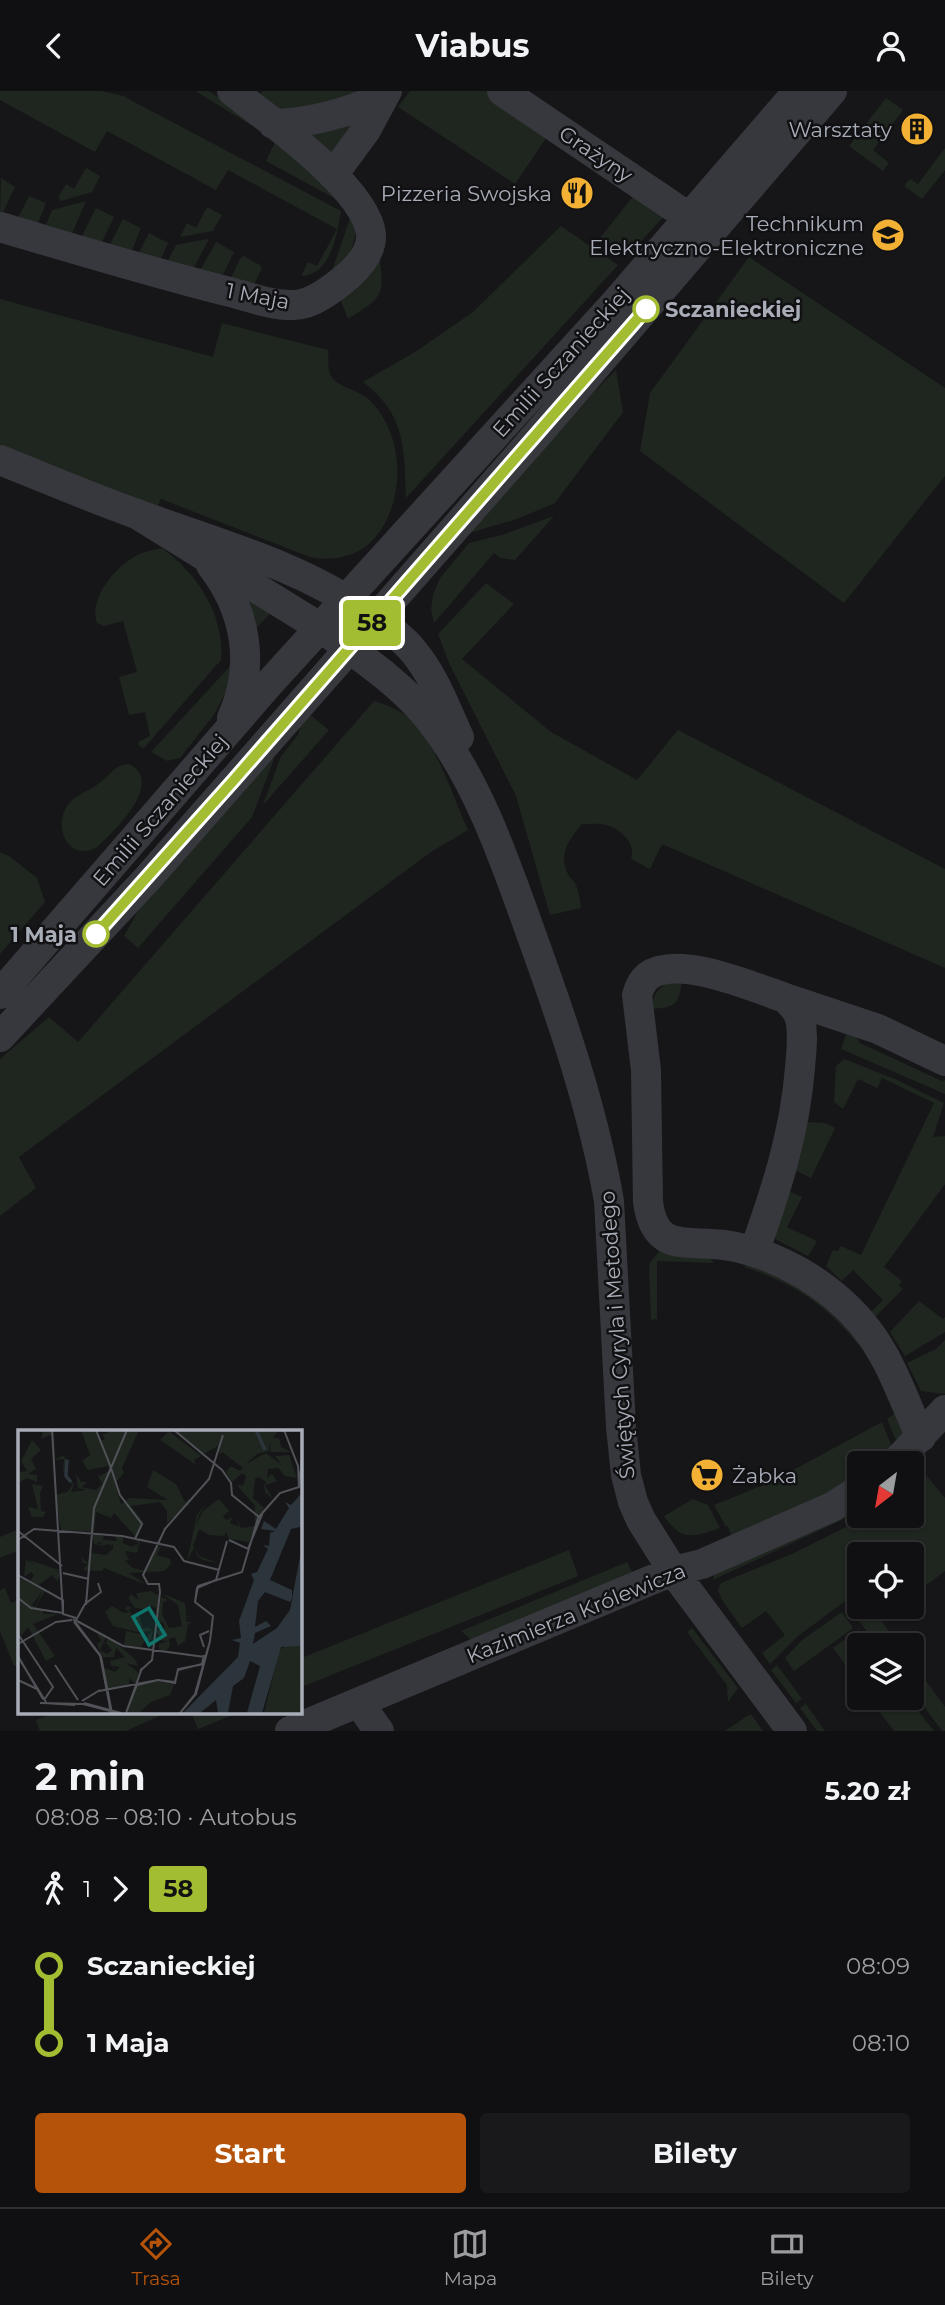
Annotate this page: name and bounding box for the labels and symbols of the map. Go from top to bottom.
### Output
building icon: Warsztaty [898,110,936,148]
place label: Warsztaty [788,117,893,142]
street label: Grażyny [555,120,638,188]
restaurant icon: Pizzeria Swojska [558,174,596,212]
place label: Pizzeria Swojska [381,181,552,206]
place label: Technikum Elektryczno-Elektroniczne [589,211,864,260]
school or university icon: Technikum Elektryczno-Elektroniczne [869,216,907,254]
street label: 1 Maja [224,278,292,314]
street label: Emilii Sczanieckiej [487,282,635,442]
marker: Sczanieckiej [633,296,659,322]
place label: Sczanieckiej [665,297,801,322]
line badge: 58 [340,600,404,646]
street label: Emilii Sczanieckiej [87,729,233,891]
marker: 1 Maja [83,921,109,947]
place label: 1 Maja [10,922,77,947]
street label: Świętych Cyryla i Metodego [594,1190,640,1480]
inset map [18,1430,301,1713]
north arrow [847,1451,924,1528]
supermarket icon: Żabka [688,1456,726,1494]
place label: Żabka [732,1463,797,1488]
street label: Kazimierza Królewicza [463,1558,689,1668]

